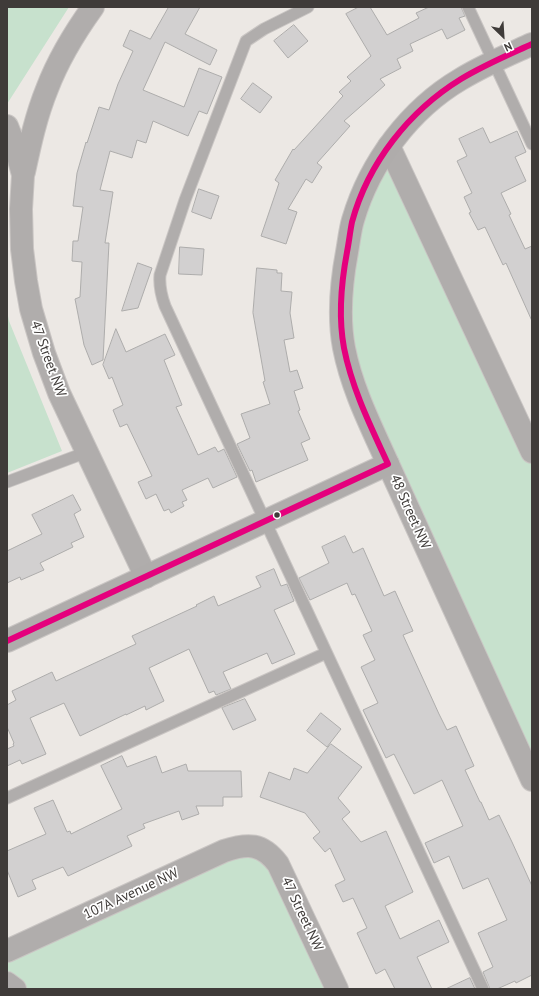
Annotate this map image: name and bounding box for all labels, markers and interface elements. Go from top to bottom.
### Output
north arrow [483,16,523,56]
text: N [502,39,514,55]
street label: 47 Street NW [27,319,69,399]
street label: 48 Street NW [386,472,434,552]
unlabelled marker [272,510,282,520]
street label: 107A Avenue NW [81,865,181,923]
street label: 47 Street NW [278,874,326,954]

